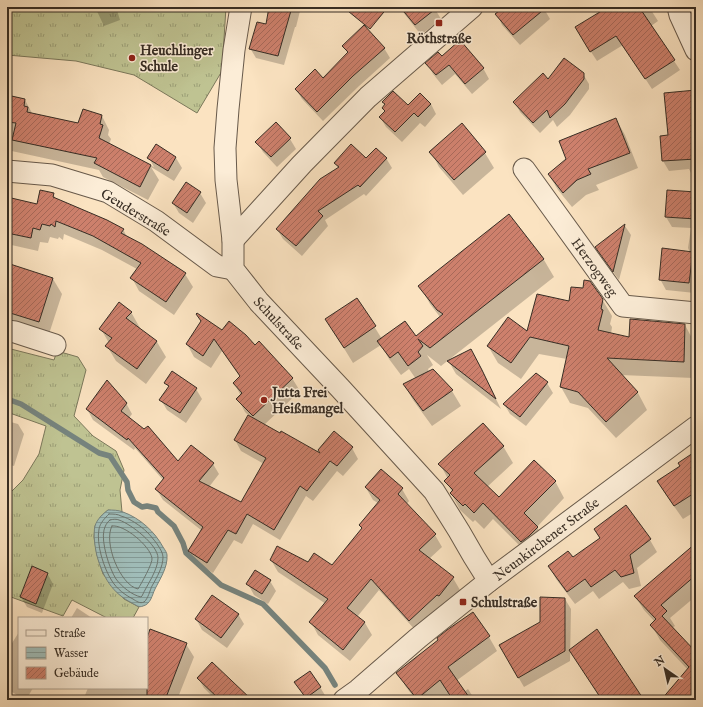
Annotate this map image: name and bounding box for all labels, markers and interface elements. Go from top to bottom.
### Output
marker: Röthstraße [434,18,444,28]
place label: Röthstraße [407,30,472,48]
place label: Heuchlinger Schule [140,42,214,76]
marker: Heuchlinger Schule [127,53,137,63]
street label: Geuderstraße [97,185,174,241]
street label: Herzogweg [567,235,622,301]
street label: Schulstraße [249,293,308,354]
place label: Jutta Frei Heißmangel [270,384,345,418]
marker: Jutta Frei Heißmangel [259,395,269,405]
street label: Neunkirchener Straße [490,494,604,586]
place label: Schulstraße [471,594,538,612]
marker: Schulstraße [458,597,468,607]
legend [18,617,148,689]
text: Straße [54,626,86,641]
text: Wasser [54,646,89,661]
north arrow [645,649,685,689]
text: N [651,653,668,671]
text: Gebäude [54,666,99,681]

